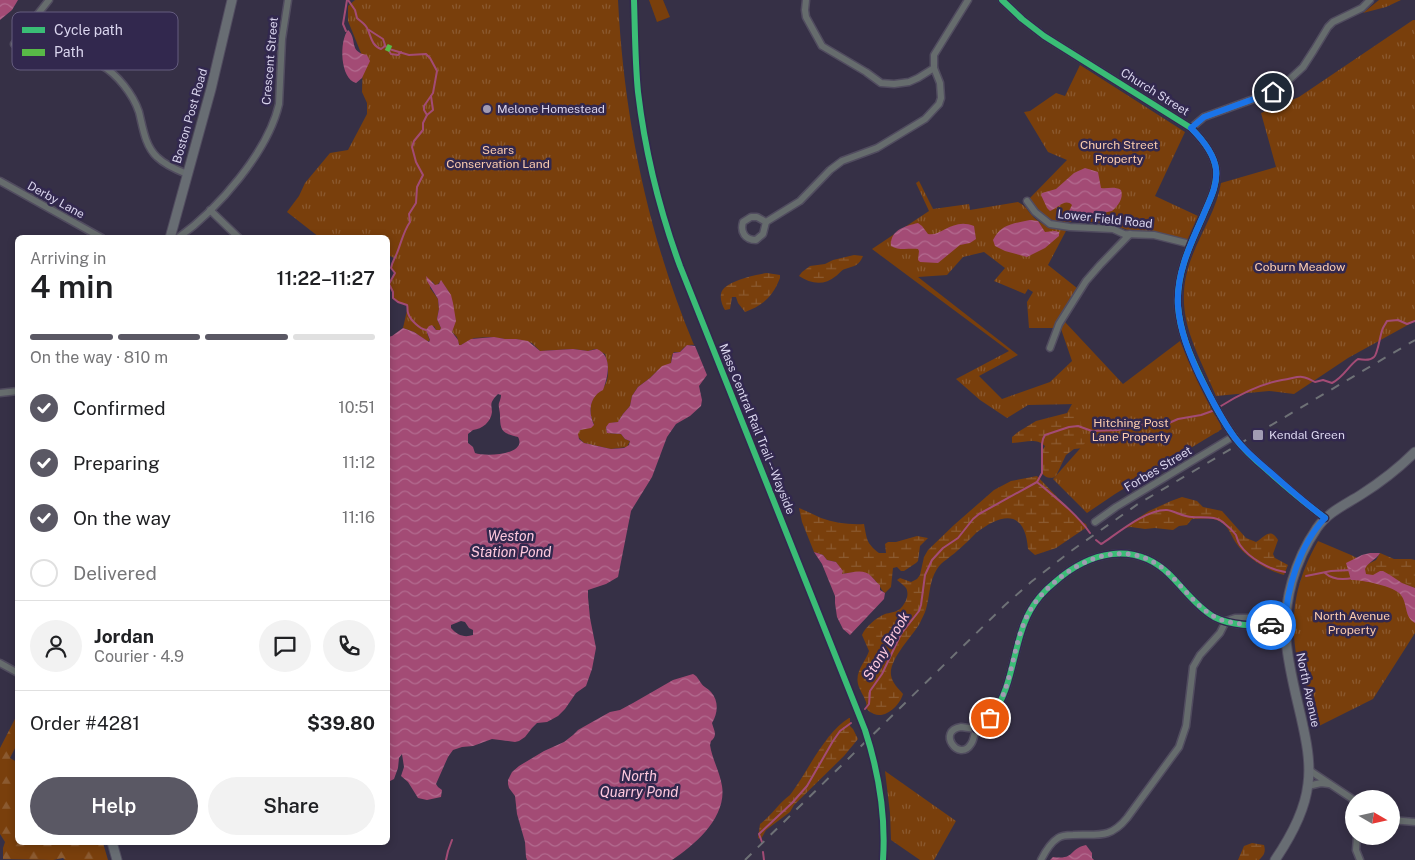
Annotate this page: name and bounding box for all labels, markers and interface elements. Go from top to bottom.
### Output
legend [12,12,178,70]
street label: Crescent Street [259,16,281,106]
text: Cycle path [54,22,123,38]
text: Path [54,44,84,60]
street label: Church Street [1118,65,1192,119]
street label: Boston Post Road [170,67,210,165]
pin [1252,71,1294,113]
icon: home [1259,78,1287,106]
place label: Melone Homestead [497,102,605,116]
marker: Melone Homestead [481,103,493,115]
park label: Church Street Property [1080,138,1158,166]
park label: Sears Conservation Land [446,143,550,171]
street label: Derby Lane [25,179,87,222]
street label: Lower Field Road [1057,207,1153,231]
text: Arriving in [30,249,106,268]
park label: Coburn Meadow [1255,260,1346,274]
text: 11:22–11:27 [277,267,375,289]
text: 4 min [30,268,113,305]
street label: Mass Central Rail Trail -- Wayside [716,342,798,517]
text: On the way · 810 m [30,348,168,367]
icon: check [30,394,58,422]
text: Confirmed [73,397,166,419]
text: 10:51 [338,398,375,417]
park label: Hitching Post Lane Property [1092,416,1171,444]
marker: Kendal Green [1251,428,1265,442]
place label: Kendal Green [1269,428,1345,442]
street label: Forbes Street [1122,443,1195,495]
icon: check [30,449,58,477]
text: Preparing [73,452,160,474]
text: 11:12 [342,453,375,472]
icon: check [30,504,58,532]
text: On the way [73,507,171,529]
text: 11:16 [342,508,375,527]
water label: Weston Station Pond [471,528,551,560]
text: Delivered [73,562,157,584]
courier [1246,600,1296,650]
water label: Stony Brook [859,609,913,683]
park label: North Avenue Property [1314,609,1390,637]
icon: car [1257,611,1285,639]
button: person [30,620,82,672]
button: chat [259,620,311,672]
button: phone [323,620,375,672]
text: Jordan [94,625,154,647]
text: Courier · 4.9 [94,647,184,666]
street label: North Avenue [1293,651,1323,729]
pin [969,697,1011,739]
icon: bag [976,704,1004,732]
text: Order #4281 [30,712,140,734]
text: $39.80 [307,712,375,734]
water label: North Quarry Pond [600,768,678,800]
button: Help [30,777,198,835]
button: Share [208,777,375,835]
north arrow [1345,790,1400,845]
map controls [1345,790,1400,845]

